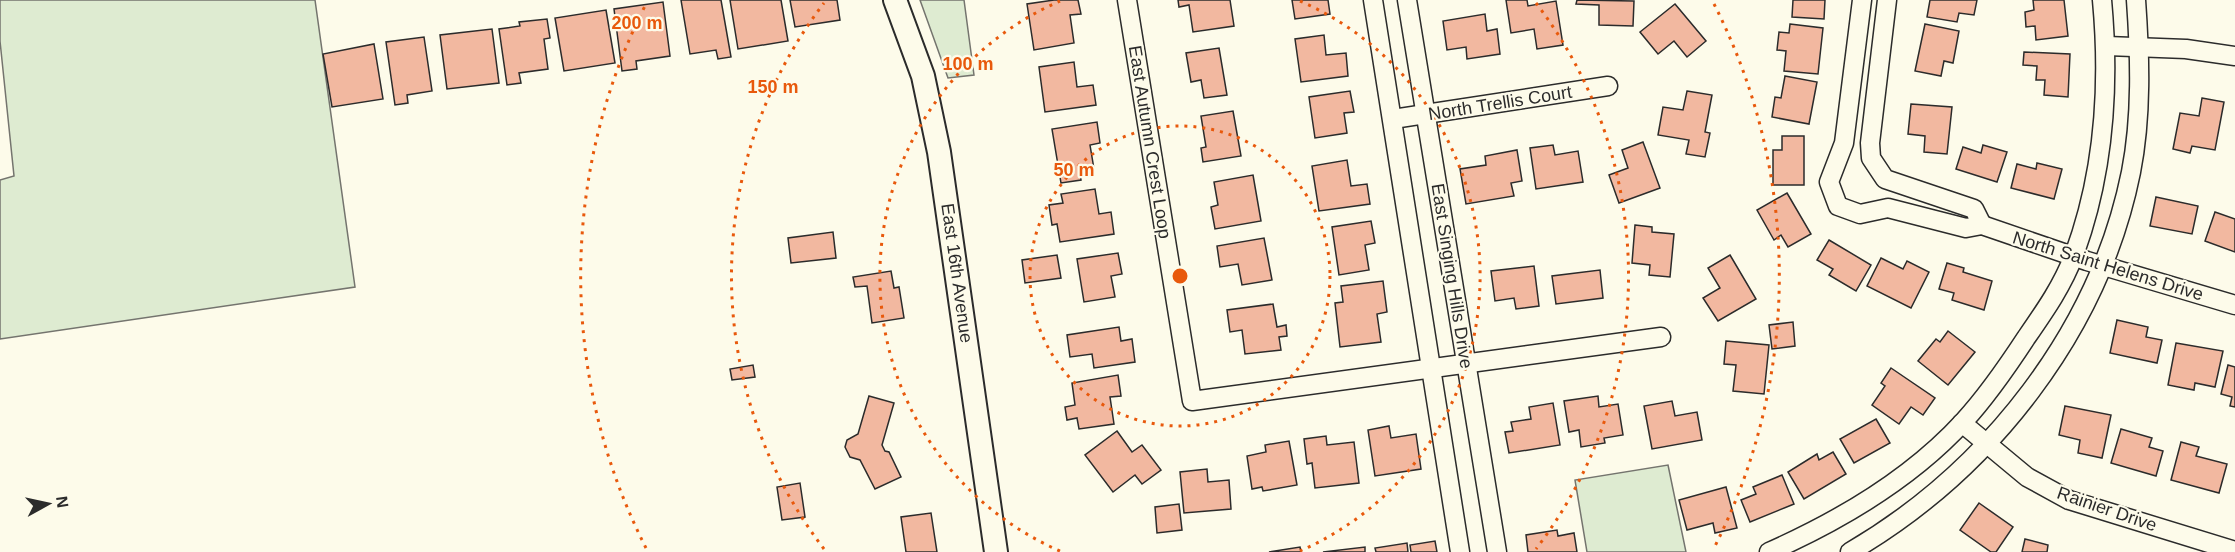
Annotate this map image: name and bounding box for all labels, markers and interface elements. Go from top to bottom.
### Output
text: 200 m [611,13,663,33]
street label: East Autumn Crest Loop [1125,44,1175,240]
text: 100 m [942,54,994,74]
text: 150 m [747,77,799,97]
street label: North Trellis Court [1427,82,1573,124]
text: 50 m [1053,160,1095,180]
street label: East Singing Hills Drive [1427,182,1477,370]
street label: East 16th Avenue [937,202,977,344]
street label: North Saint Helens Drive [2010,227,2206,305]
centre of rings [1170,266,1190,286]
north arrow [18,474,78,534]
street label: Rainier Drive [2055,483,2159,535]
text: N [53,495,72,509]

